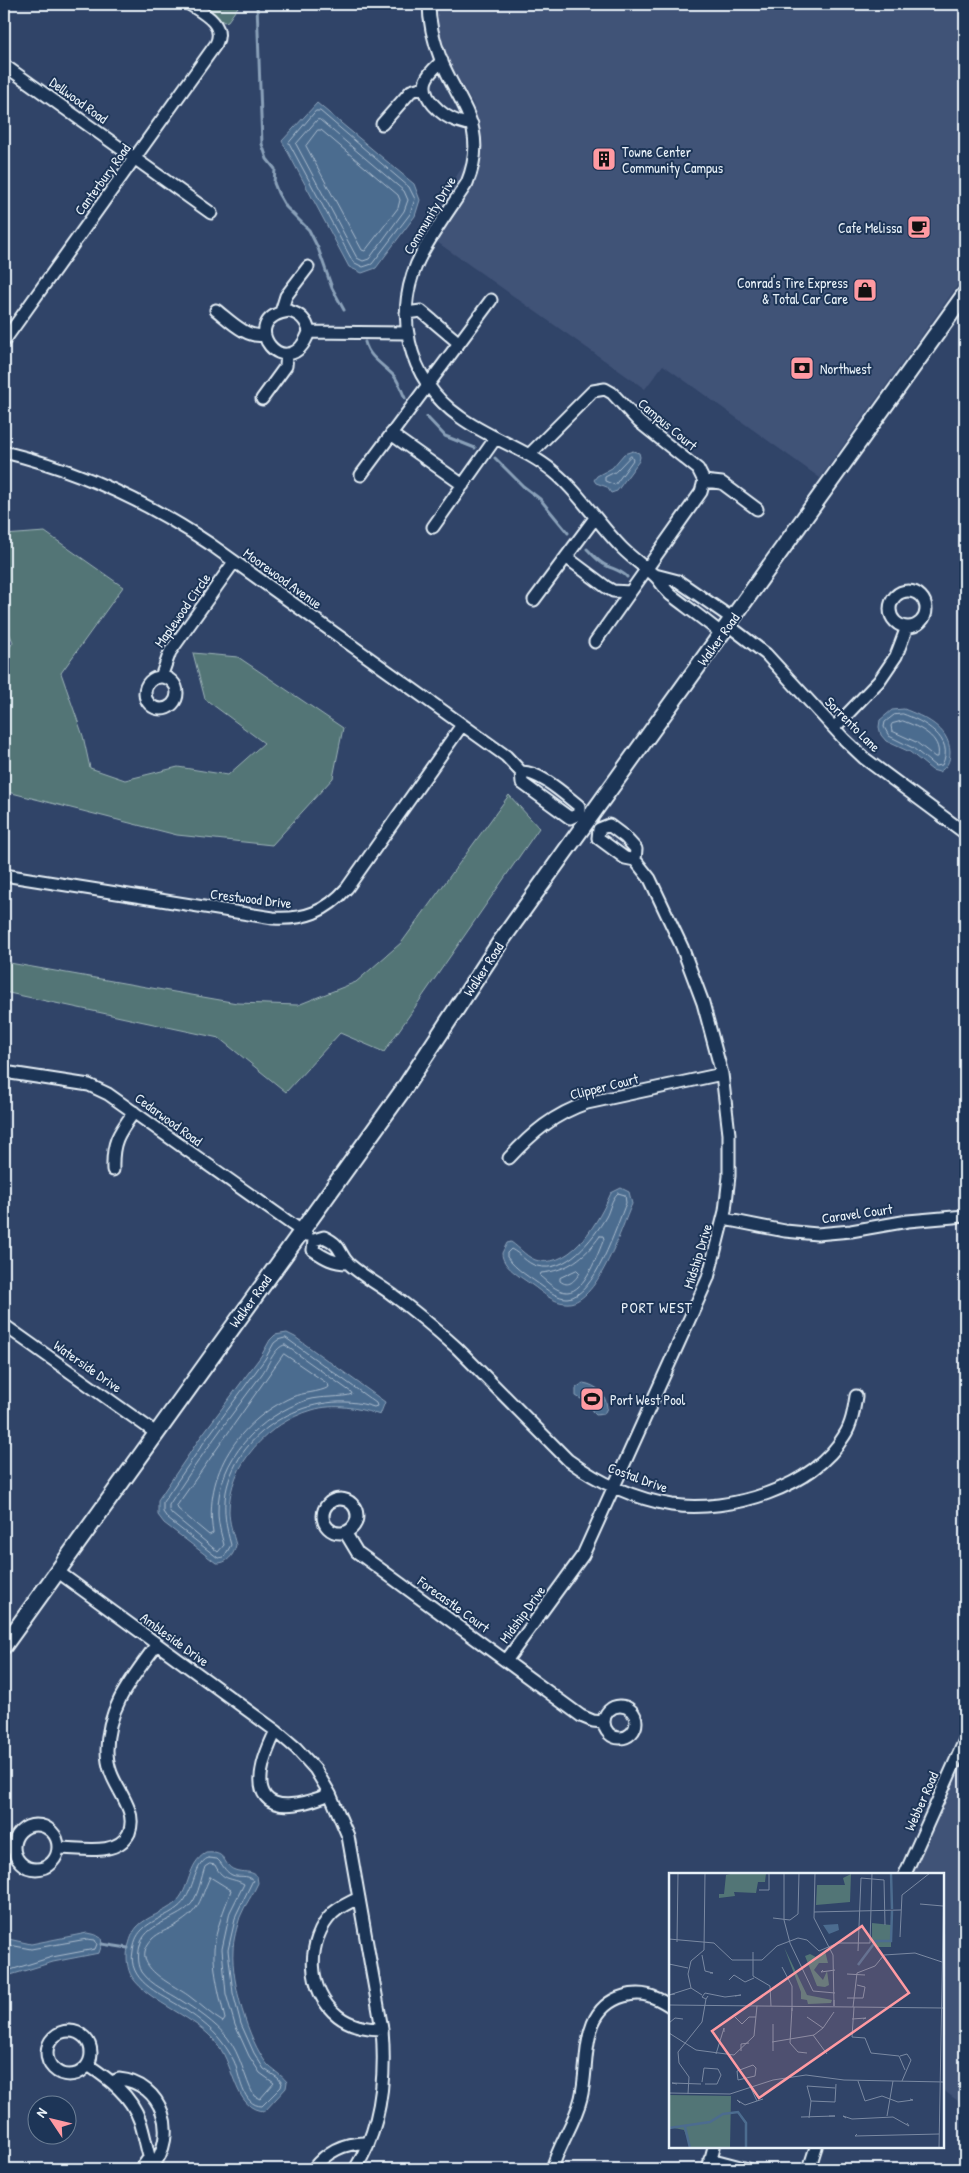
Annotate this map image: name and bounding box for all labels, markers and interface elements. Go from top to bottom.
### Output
street label: Dellwood Road [46,72,112,128]
street label: Canterbury Road [70,139,136,219]
place label: Towne Center Community Campus [622,142,723,178]
building icon: Towne Center Community Campus [591,146,617,172]
street label: Community Drive [398,172,461,258]
cafe icon: Cafe Melissa [906,214,932,240]
place label: Cafe Melissa [838,218,903,237]
place label: Conrad's Tire Express & Total Car Care [737,273,848,308]
shop icon: Conrad's Tire Express & Total Car Care [852,277,878,303]
bank icon: Northwest [789,355,815,381]
place label: Northwest [820,359,872,378]
street label: Campus Court [634,394,702,455]
street label: Moorewood Avenue [240,543,326,613]
street label: Maplewood Circle [149,569,216,651]
street label: Walker Road [692,608,744,669]
street label: Sorrento Lane [821,692,885,756]
street label: Crestwood Drive [209,884,293,912]
street label: Walker Road [458,938,508,1000]
street label: Clipper Court [568,1068,641,1105]
street label: Cedarwood Road [131,1088,207,1150]
street label: Caravel Court [820,1199,894,1227]
street label: Midship Drive [678,1221,717,1291]
street label: Walker Road [224,1270,276,1331]
district label: PORT WEST [621,1297,693,1318]
street label: Waterside Drive [50,1336,126,1397]
sports icon: Port West Pool [579,1386,605,1412]
place label: Port West Pool [610,1390,685,1409]
street label: Costal Drive [605,1457,671,1497]
street label: Forecastle Court [413,1571,494,1637]
street label: Midship Drive [495,1581,550,1647]
street label: Ambleside Drive [137,1608,214,1671]
street label: Webber Road [900,1768,943,1834]
inset map [669,1873,944,2148]
north arrow [28,2096,78,2146]
text: N [31,2103,51,2121]

